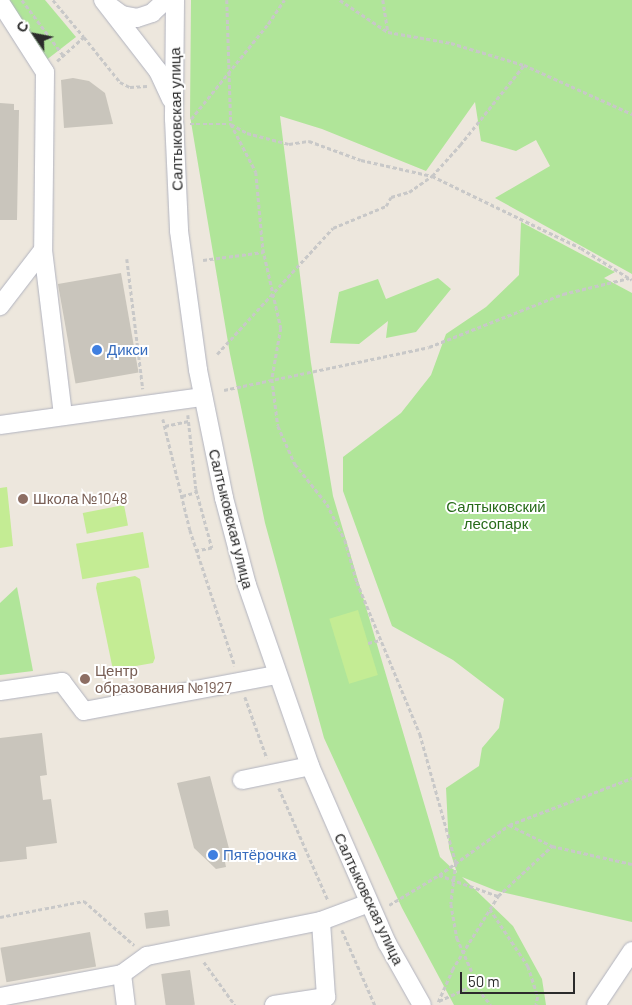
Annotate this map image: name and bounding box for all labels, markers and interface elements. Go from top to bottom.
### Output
north arrow [10,10,60,60]
text: С [12,18,32,35]
street label: Салтыковская улица [166,47,186,191]
place label: Дикси [107,341,148,359]
marker: Дикси [91,344,103,356]
street label: Салтыковская улица [205,447,257,591]
place label: Школа №1048 [33,490,127,508]
marker: Школа №1048 [17,493,29,505]
park label: Салтыковский лесопарк [446,497,546,532]
place label: Центр образования №1927 [95,661,232,696]
marker: Центр образования №1927 [79,673,91,685]
street label: Салтыковская улица [330,830,408,968]
place label: Пятёрочка [223,846,297,864]
marker: Пятёрочка [207,849,219,861]
scale bar [462,962,577,994]
text: 50 m [468,972,500,990]

